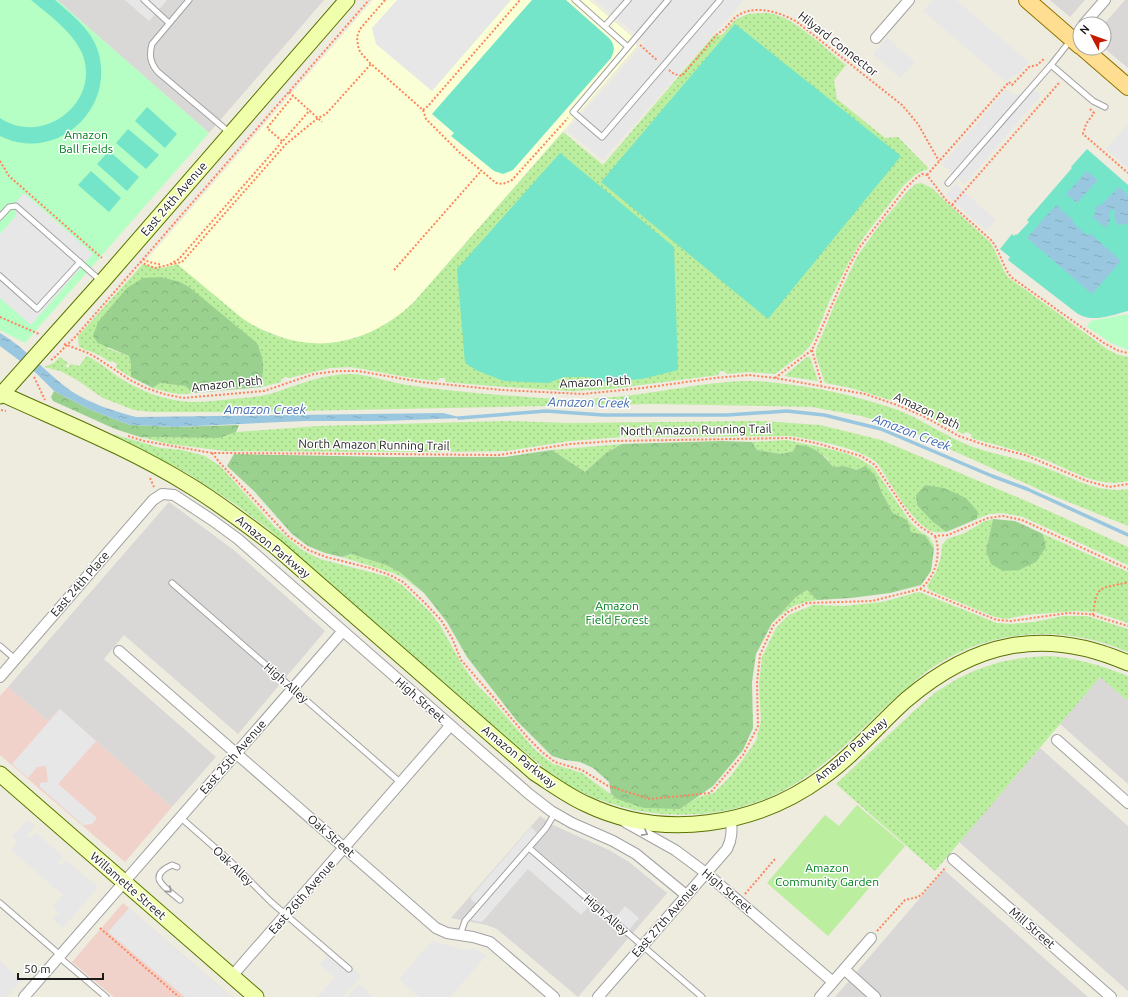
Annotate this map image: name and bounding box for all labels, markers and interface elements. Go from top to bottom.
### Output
street label: Hilyard Connector [796,9,881,79]
north arrow [1072,16,1112,56]
text: N [1077,22,1092,36]
park label: Amazon Ball Fields [59,128,113,155]
street label: East 24th Avenue [138,159,209,238]
street label: Amazon Path [191,373,263,394]
street label: Amazon Path [559,373,631,390]
street label: Amazon Path [892,390,962,431]
water label: Amazon Creek [547,394,631,410]
water label: Amazon Creek [223,402,306,416]
water label: Amazon Creek [870,410,953,453]
street label: North Amazon Running Trail [620,422,772,437]
street label: North Amazon Running Trail [298,437,450,452]
street label: Amazon Parkway [234,513,313,581]
street label: East 24th Place [48,548,111,619]
park label: Amazon Field Forest [585,599,649,626]
street label: High Alley [262,660,311,705]
street label: High Street [393,675,448,725]
street label: Amazon Parkway [812,715,890,785]
street label: East 25th Avenue [197,717,268,796]
street label: Amazon Parkway [480,723,559,791]
street label: Oak Street [305,812,358,860]
one-way arrow [641,828,648,835]
street label: Oak Alley [211,843,256,888]
street label: Willamette Street [88,849,169,922]
street label: East 26th Avenue [266,857,337,936]
park label: Amazon Community Garden [775,861,879,888]
street label: High Street [700,866,755,915]
street label: East 27th Avenue [629,880,700,959]
one-way arrow [164,886,171,893]
street label: High Alley [582,892,631,937]
street label: Mill Street [1007,904,1058,951]
scale bar [18,955,103,981]
text: 50 m [24,962,51,975]

